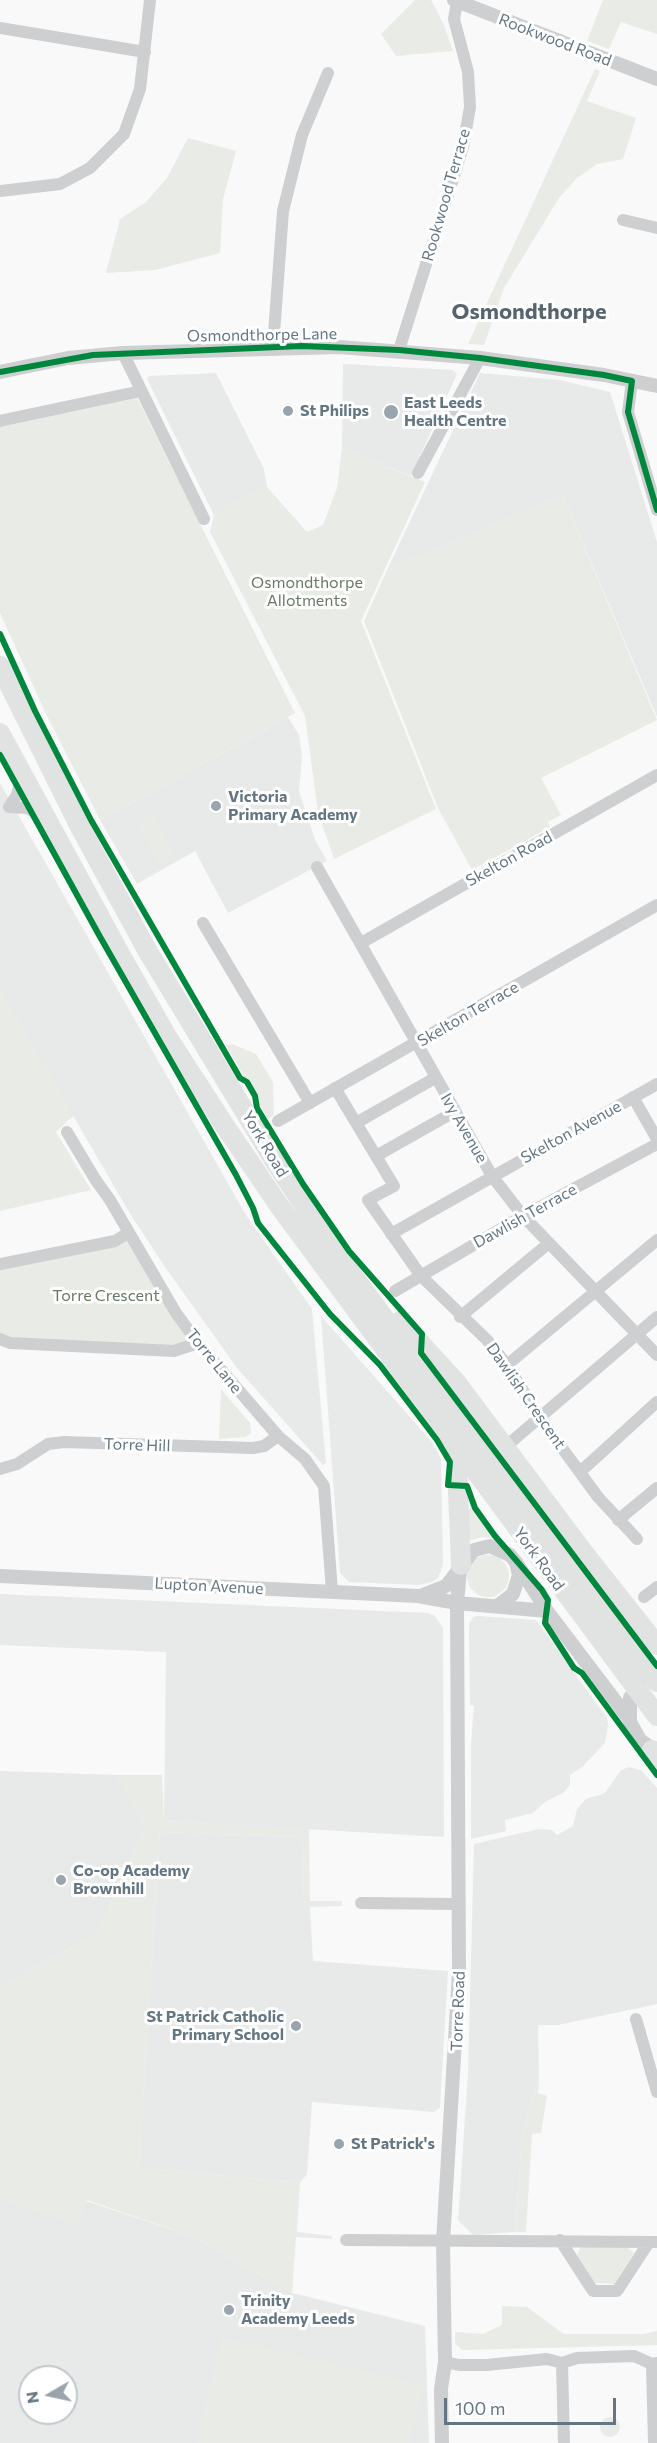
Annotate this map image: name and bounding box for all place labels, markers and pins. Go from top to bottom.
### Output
place label: East Leeds Health Centre [404,393,506,431]
place label: St Philips [300,401,369,421]
marker: East Leeds Health Centre [382,403,400,421]
marker: St Philips [281,404,295,418]
place label: Victoria Primary Academy [228,787,358,825]
marker: Victoria Primary Academy [209,799,223,813]
place label: Co-op Academy Brownhill [73,1861,190,1899]
marker: Co-op Academy Brownhill [54,1873,68,1887]
place label: St Patrick Catholic Primary School [147,2007,284,2045]
marker: St Patrick Catholic Primary School [289,2019,303,2033]
place label: St Patrick's [351,2134,435,2154]
marker: St Patrick's [332,2137,346,2151]
place label: Trinity Academy Leeds [241,2291,355,2329]
marker: Trinity Academy Leeds [222,2303,236,2317]

